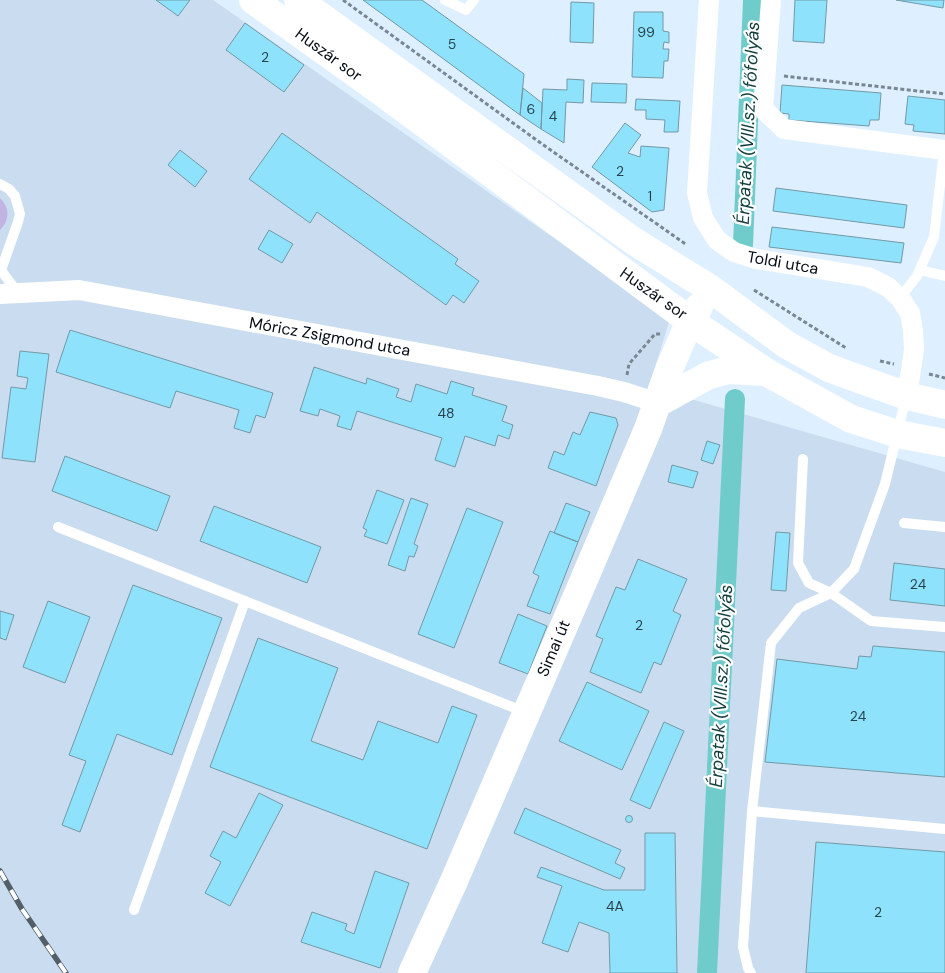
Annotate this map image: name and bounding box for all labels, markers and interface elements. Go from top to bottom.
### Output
water label: Érpatak (VIII.sz.) főfolyás [731,21,765,225]
street label: Huszár sor [291,23,366,86]
house number: 99 [637,23,655,41]
house number: 5 [448,35,456,53]
house number: 2 [261,48,269,66]
house number: 6 [527,100,535,118]
house number: 4 [549,107,558,125]
house number: 2 [616,162,624,180]
house number: 1 [648,187,652,205]
street label: Toldi utca [746,246,820,279]
street label: Huszár sor [616,263,692,324]
street label: Móricz Zsigmond utca [248,312,412,361]
house number: 48 [437,404,455,422]
house number: 24 [910,575,927,593]
water label: Érpatak (VIII.sz.) főfolyás [704,584,738,788]
house number: 2 [635,616,643,634]
street label: Simai út [532,617,575,680]
house number: 24 [850,707,867,725]
house number: 4A [606,897,624,915]
house number: 2 [874,903,882,921]

